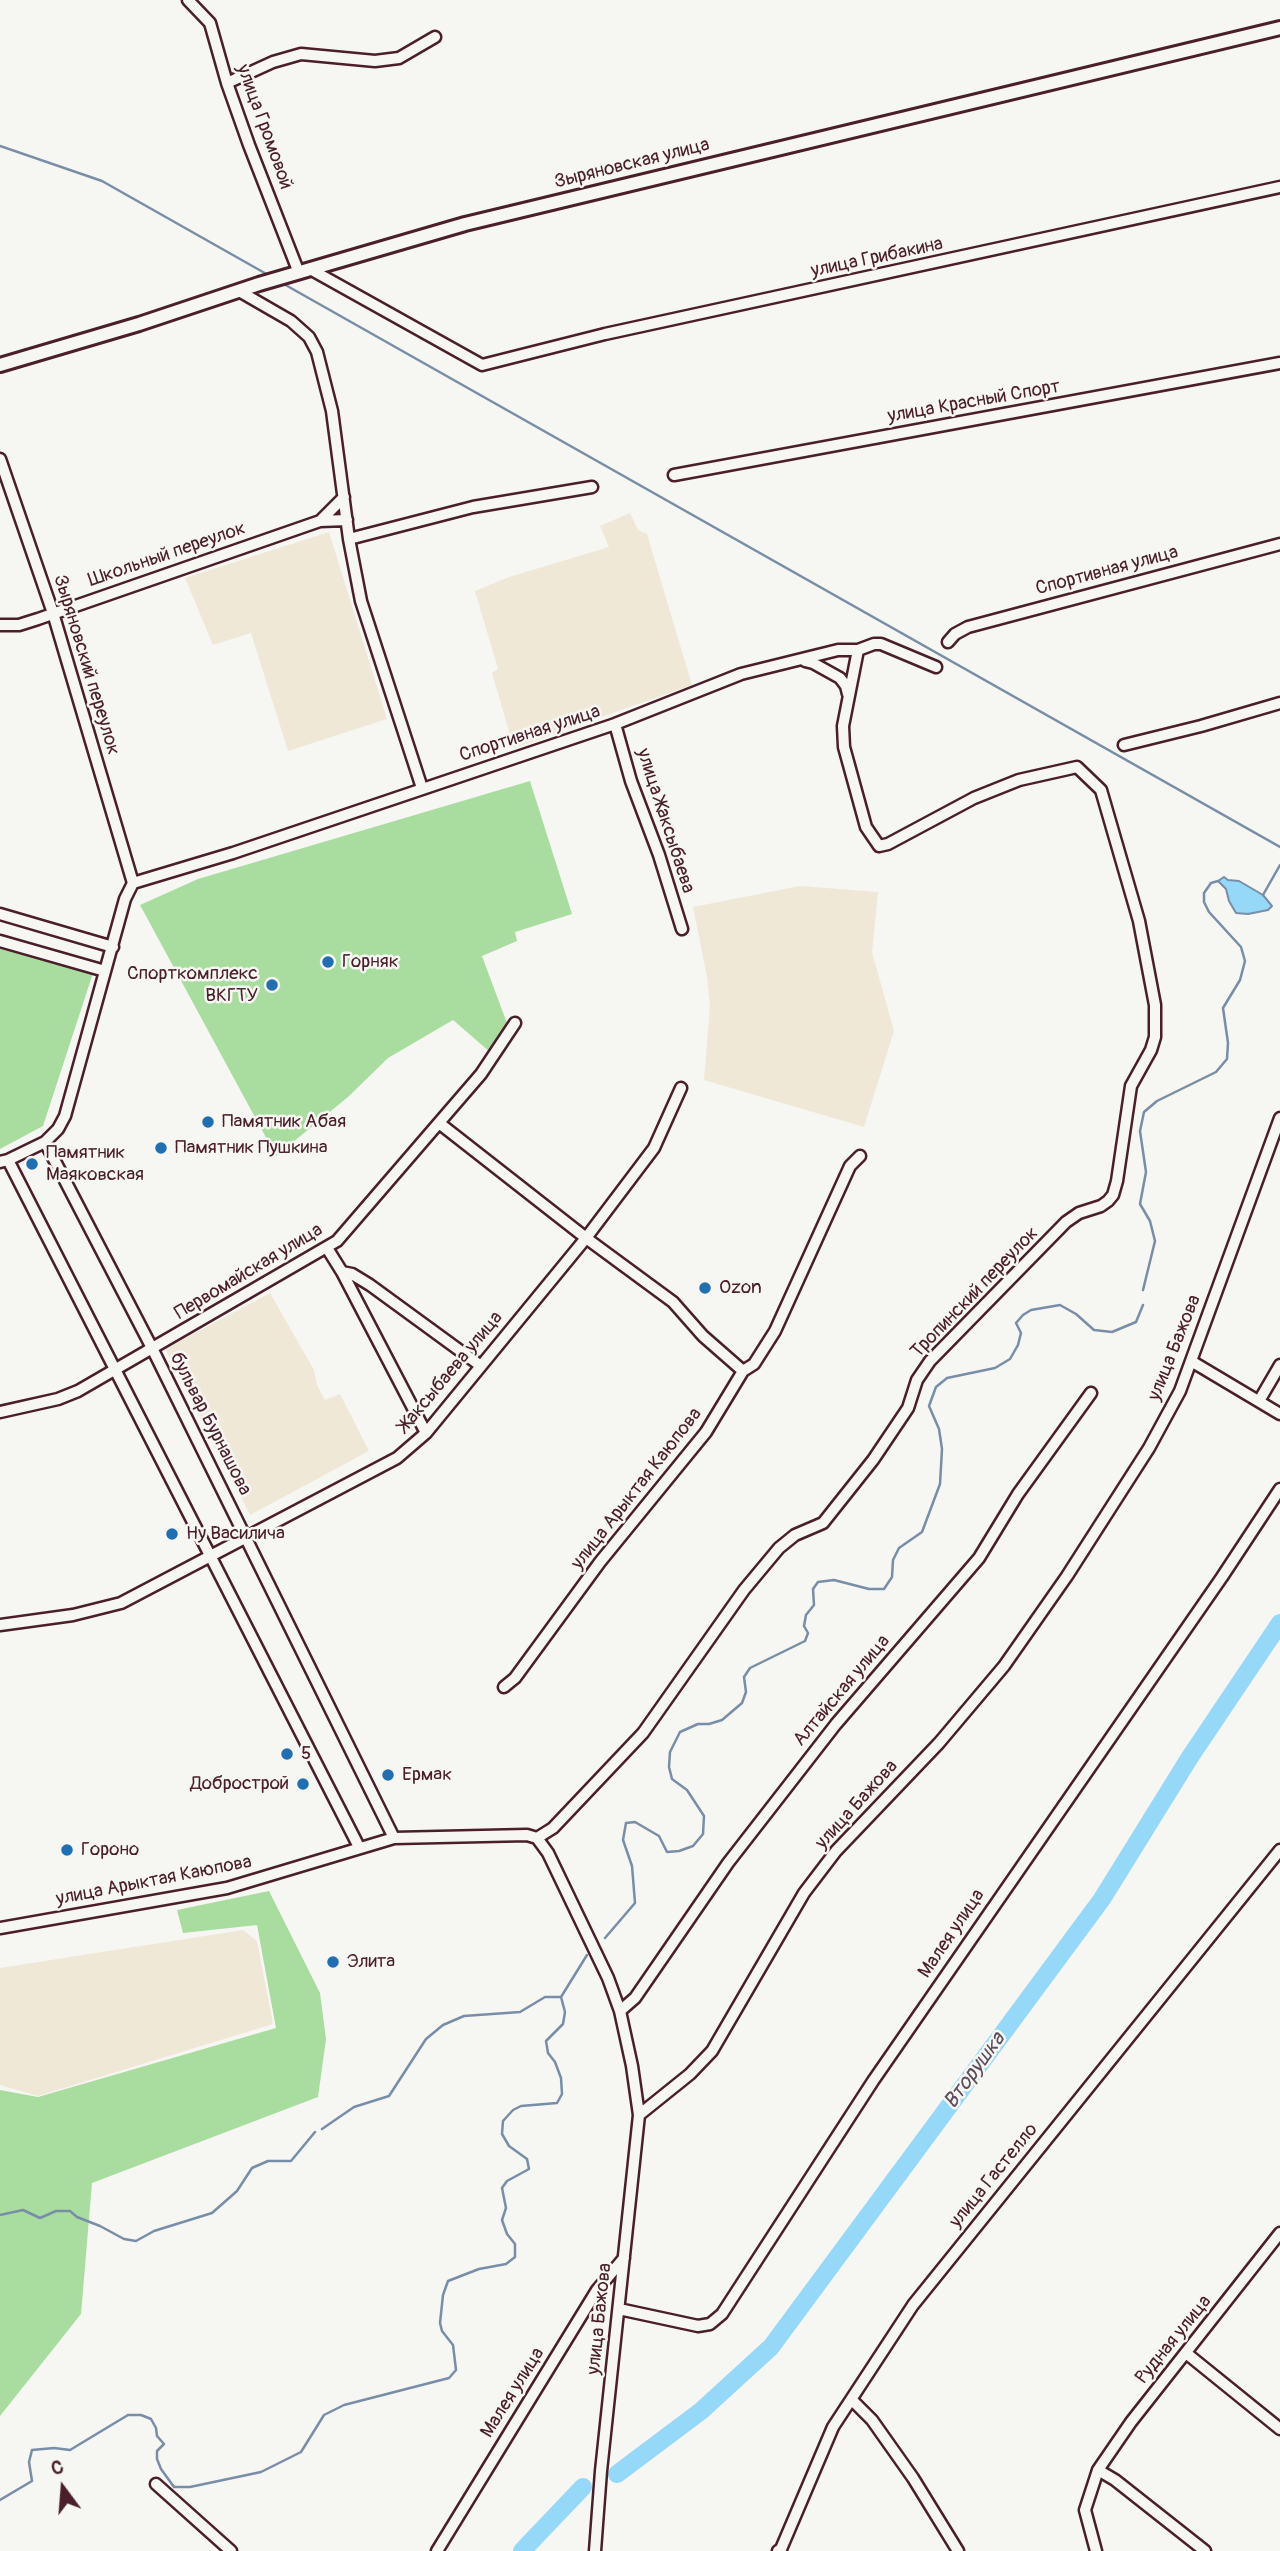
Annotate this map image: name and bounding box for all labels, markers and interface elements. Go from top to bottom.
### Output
street label: улица Громовой [231,62,297,192]
street label: Зыряновская улица [552,134,712,194]
street label: улица Грибакина [809,233,945,283]
street label: улица Красный Спорт [886,376,1062,428]
street label: Школьный переулок [85,517,249,593]
street label: Спортивная улица [1033,541,1181,601]
street label: Зыряновский переулок [48,572,124,758]
street label: Спортивная улица [457,701,603,767]
street label: улица Жаксыбаева [631,746,699,896]
place label: Горняк [342,951,398,973]
marker: Горняк [320,954,336,970]
place label: Спорткомплекс ВКГТУ [127,963,258,1007]
marker: Спорткомплекс ВКГТУ [264,977,280,993]
place label: Памятник Абая [222,1111,346,1133]
marker: Памятник Абая [200,1114,216,1130]
place label: Памятник Пушкина [175,1137,328,1159]
marker: Памятник Пушкина [153,1140,169,1156]
place label: Памятник Маяковская [46,1142,144,1186]
marker: Памятник Маяковская [24,1156,40,1172]
street label: Первомайская улица [171,1219,327,1325]
street label: Тропинский переулок [906,1223,1044,1363]
place label: Ozon [719,1277,762,1299]
marker: Ozon [697,1280,713,1296]
street label: улица Бажова [1143,1292,1207,1404]
street label: Жаксыбаева улица [394,1307,508,1437]
street label: бульвар Бурнашова [164,1349,256,1499]
street label: улица Арыктая Каюпова [567,1404,707,1574]
place label: Ну Василича [186,1523,285,1545]
marker: Ну Василича [164,1526,180,1542]
street label: Алтайская улица [789,1631,895,1751]
place label: 5 [301,1743,311,1765]
marker: 5 [279,1746,295,1762]
street label: улица Бажова [811,1756,903,1854]
place label: Ермак [402,1764,452,1786]
marker: Ермак [380,1767,396,1783]
place label: Добрострой [190,1773,289,1795]
marker: Добрострой [295,1776,311,1792]
place label: Гороно [81,1839,139,1861]
marker: Гороно [59,1842,75,1858]
street label: улица Арыктая Каюпова [54,1851,254,1911]
street label: Малея улица [914,1885,990,1983]
place label: Элита [347,1951,395,1973]
marker: Элита [325,1954,341,1970]
water label: Вторушка [939,2028,1011,2114]
street label: улица Гастелло [945,2119,1043,2233]
street label: улица Бажова [583,2262,617,2376]
street label: Рудная улица [1131,2291,1217,2389]
street label: Малея улица [476,2344,550,2442]
north arrow [28,2453,98,2523]
text: С [48,2455,66,2481]

